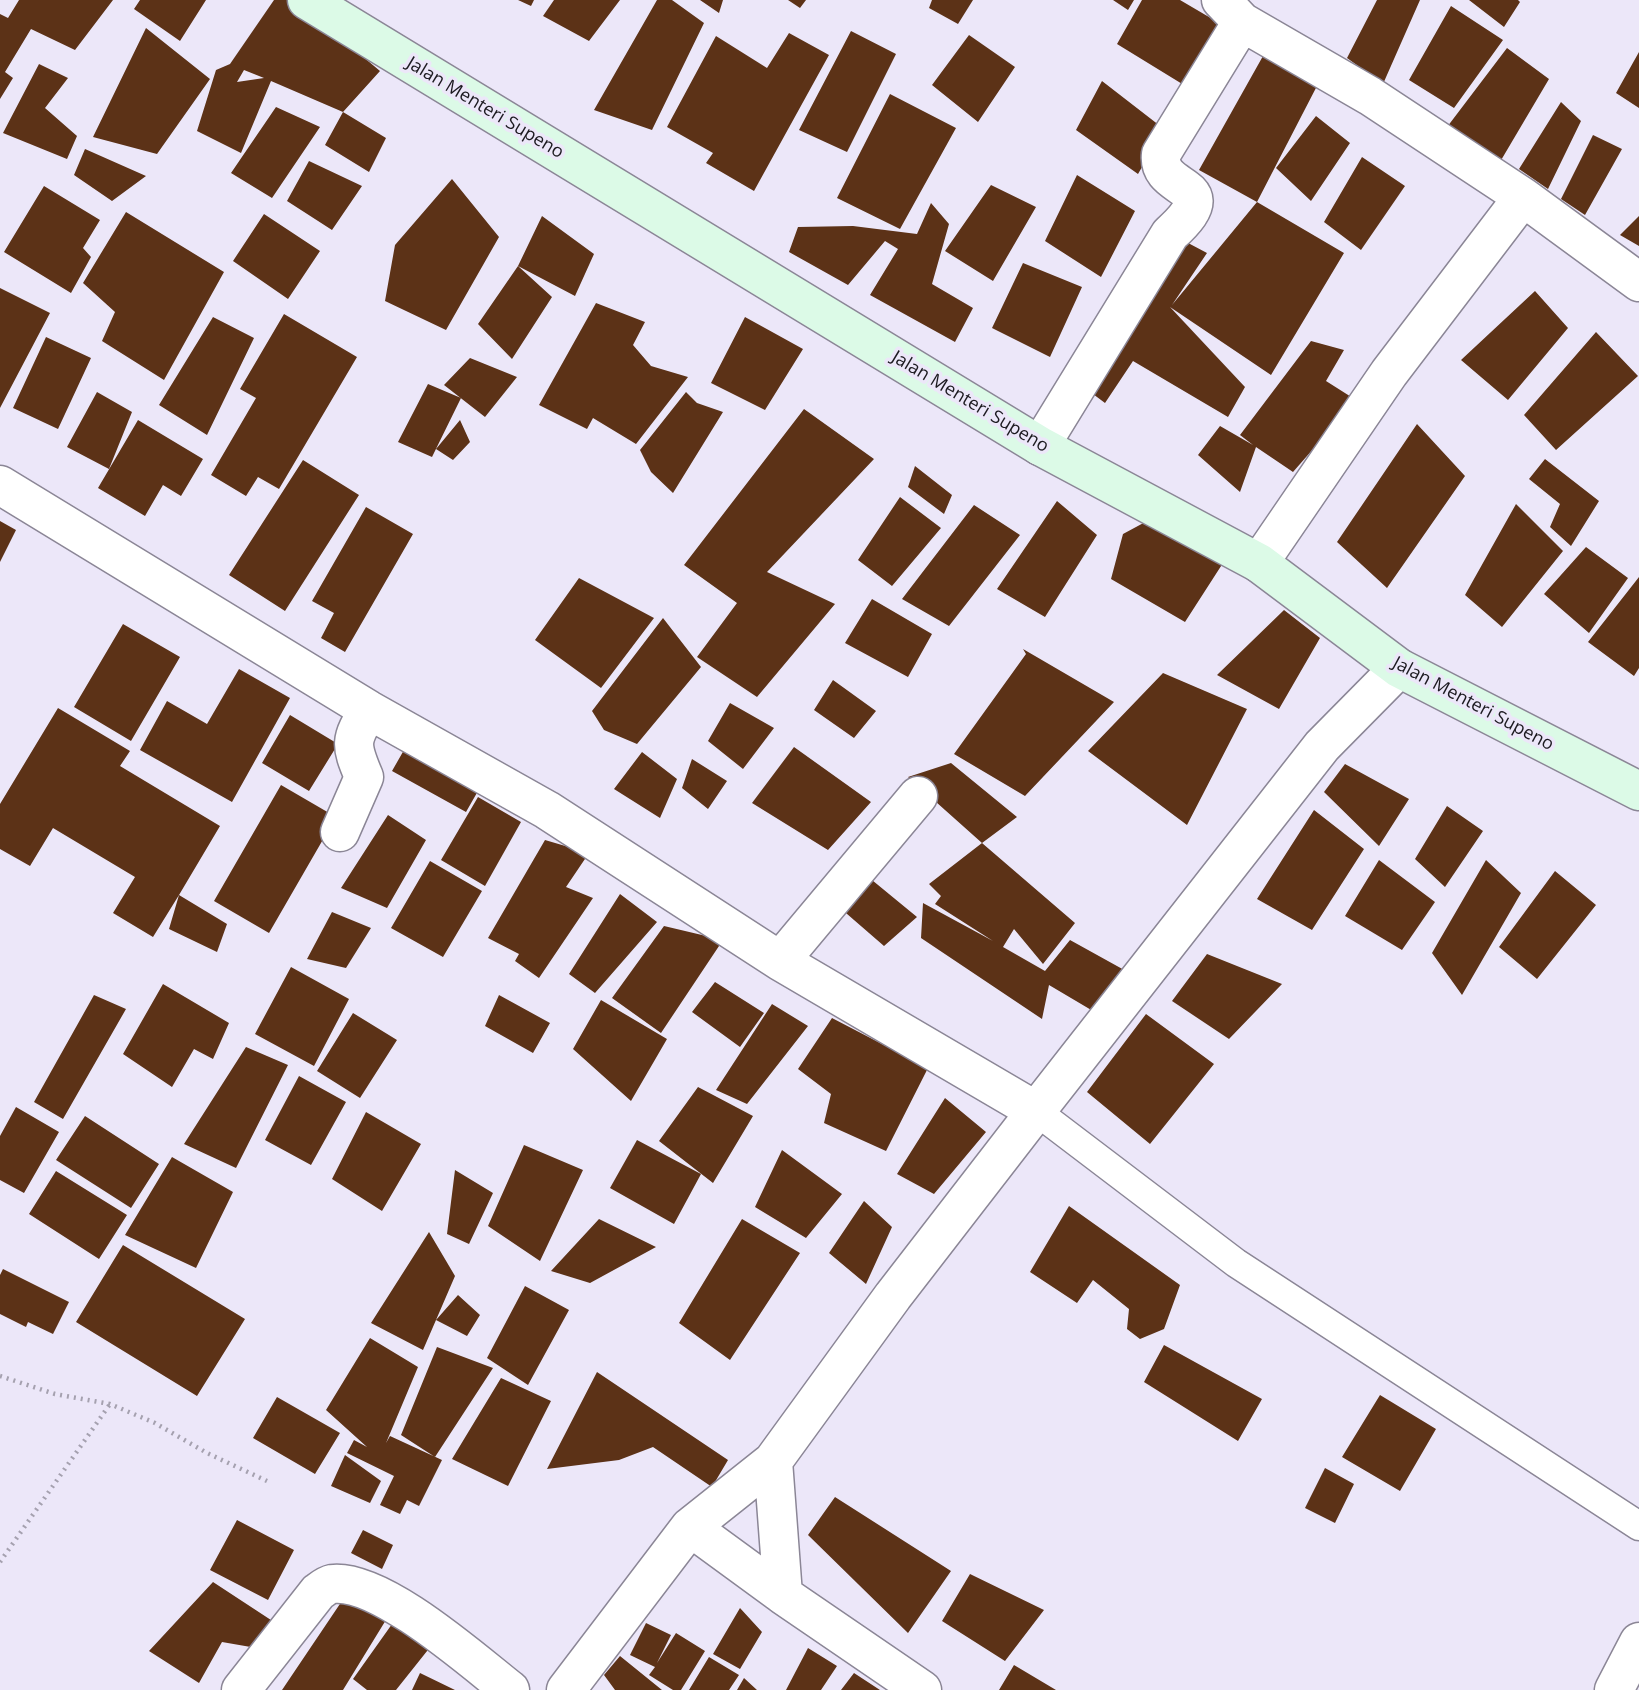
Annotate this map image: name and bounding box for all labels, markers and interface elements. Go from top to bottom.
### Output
street label: Jalan Menteri Supeno [403,53,567,163]
street label: Jalan Menteri Supeno [888,347,1052,457]
street label: Jalan Menteri Supeno [1389,652,1557,756]

